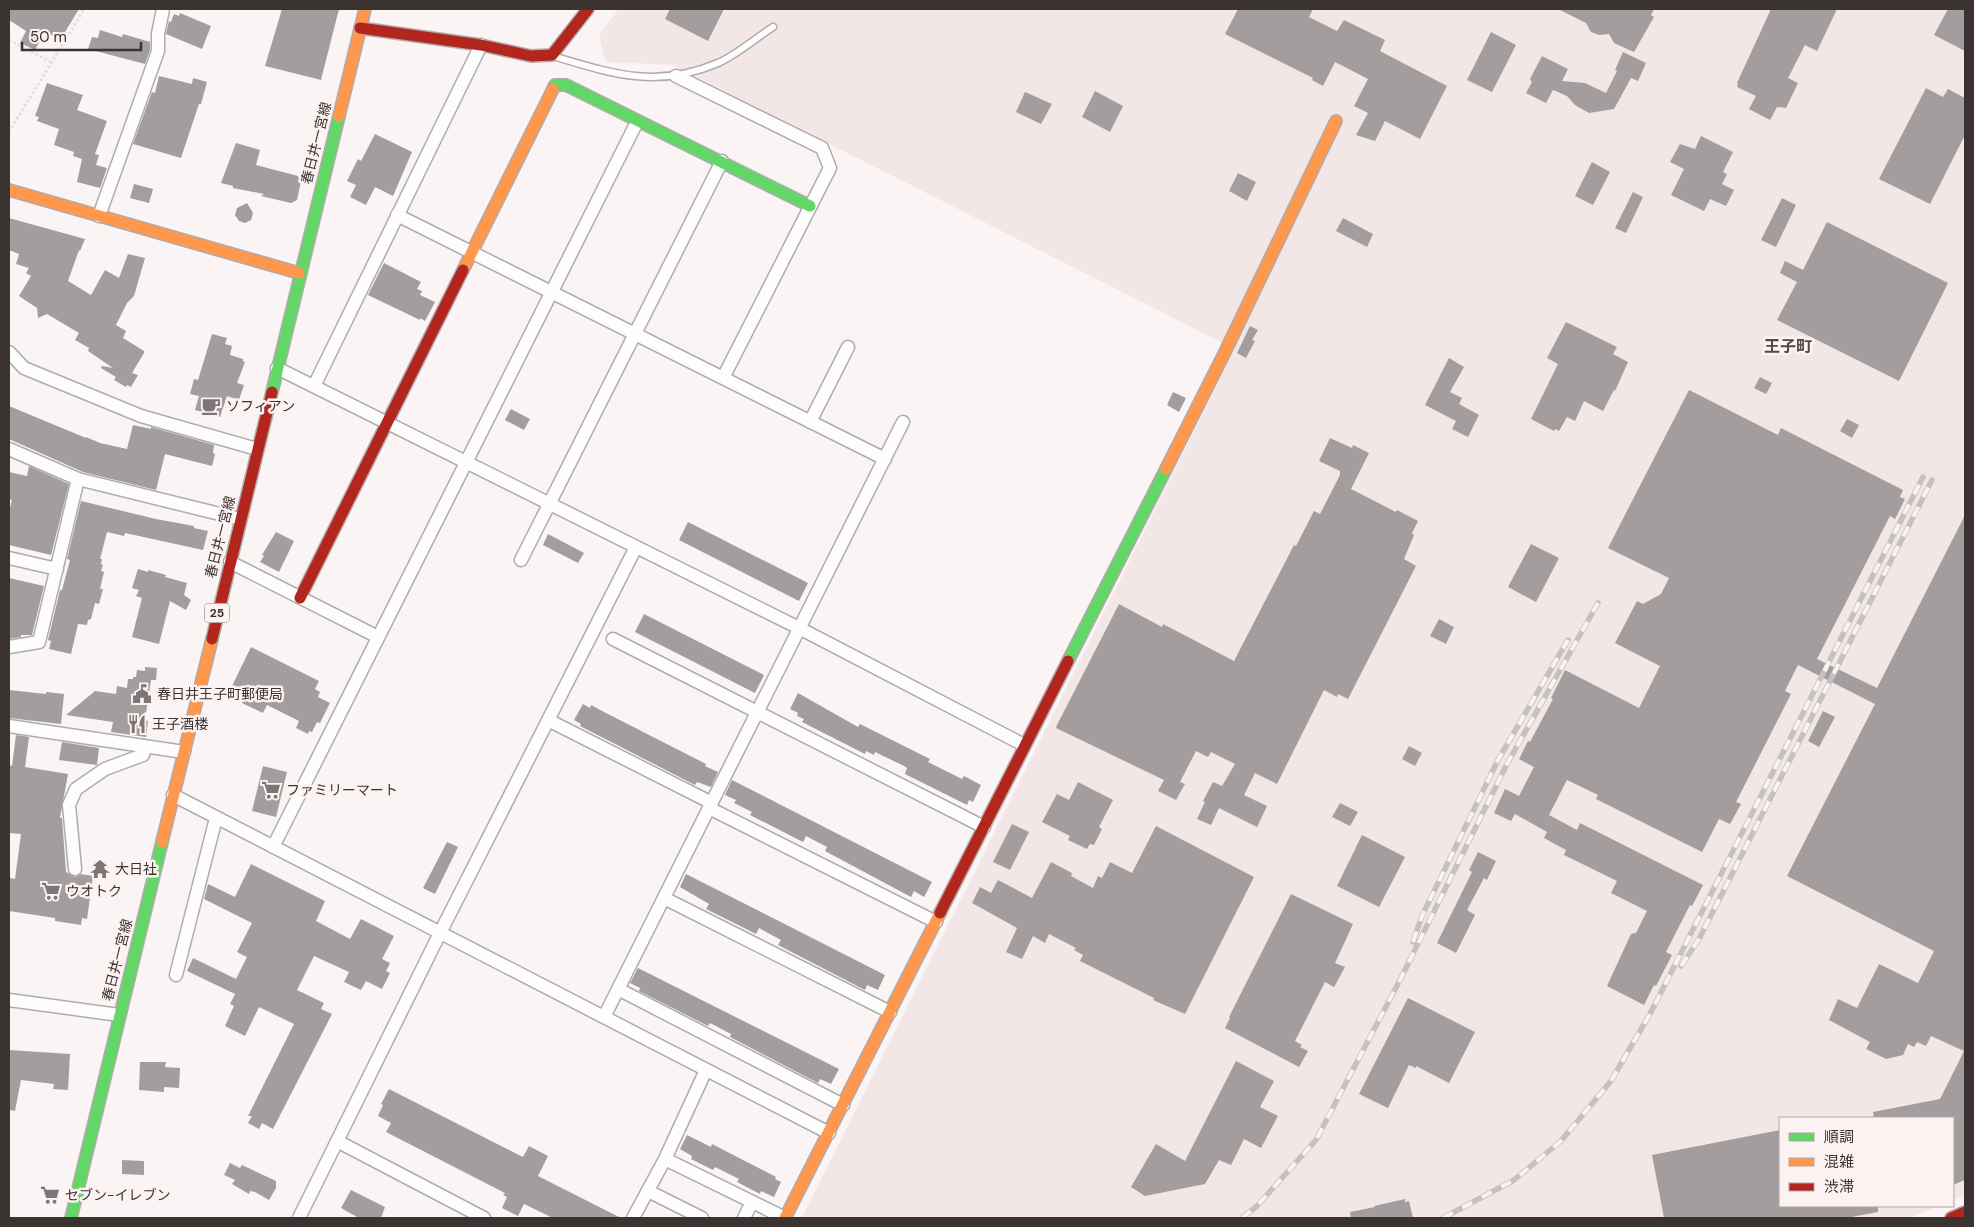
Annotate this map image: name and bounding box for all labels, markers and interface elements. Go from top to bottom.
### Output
scale bar [22,20,141,52]
text: 50 m [30,27,67,47]
street label: 春日井一宮線 [297,100,335,186]
district label: 王子町 [1764,336,1812,357]
cafe icon: ソフィアン [200,395,222,417]
place label: ソフィアン [226,397,295,415]
street label: 春日井一宮線 [201,494,239,580]
road number: 25 [204,604,230,622]
public building icon: 春日井王子町郵便局 [131,683,153,705]
place label: 春日井王子町郵便局 [157,685,283,703]
restaurant icon: 王子酒楼 [126,713,148,735]
place label: 王子酒楼 [152,715,209,733]
supermarket icon: ファミリーマート [260,779,282,801]
place label: ファミリーマート [286,781,398,799]
temple icon: 大日社 [89,858,111,880]
place label: 大日社 [115,860,157,878]
supermarket icon: ウオトク [40,880,62,902]
place label: ウオトク [66,882,122,900]
street label: 春日井一宮線 [98,917,136,1003]
legend [1779,1117,1954,1207]
text: 順調 [1824,1127,1854,1147]
text: 混雑 [1824,1152,1854,1172]
text: 渋滞 [1824,1177,1854,1197]
supermarket icon: セブン-イレブン [39,1184,61,1206]
place label: セブン-イレブン [65,1186,171,1204]

